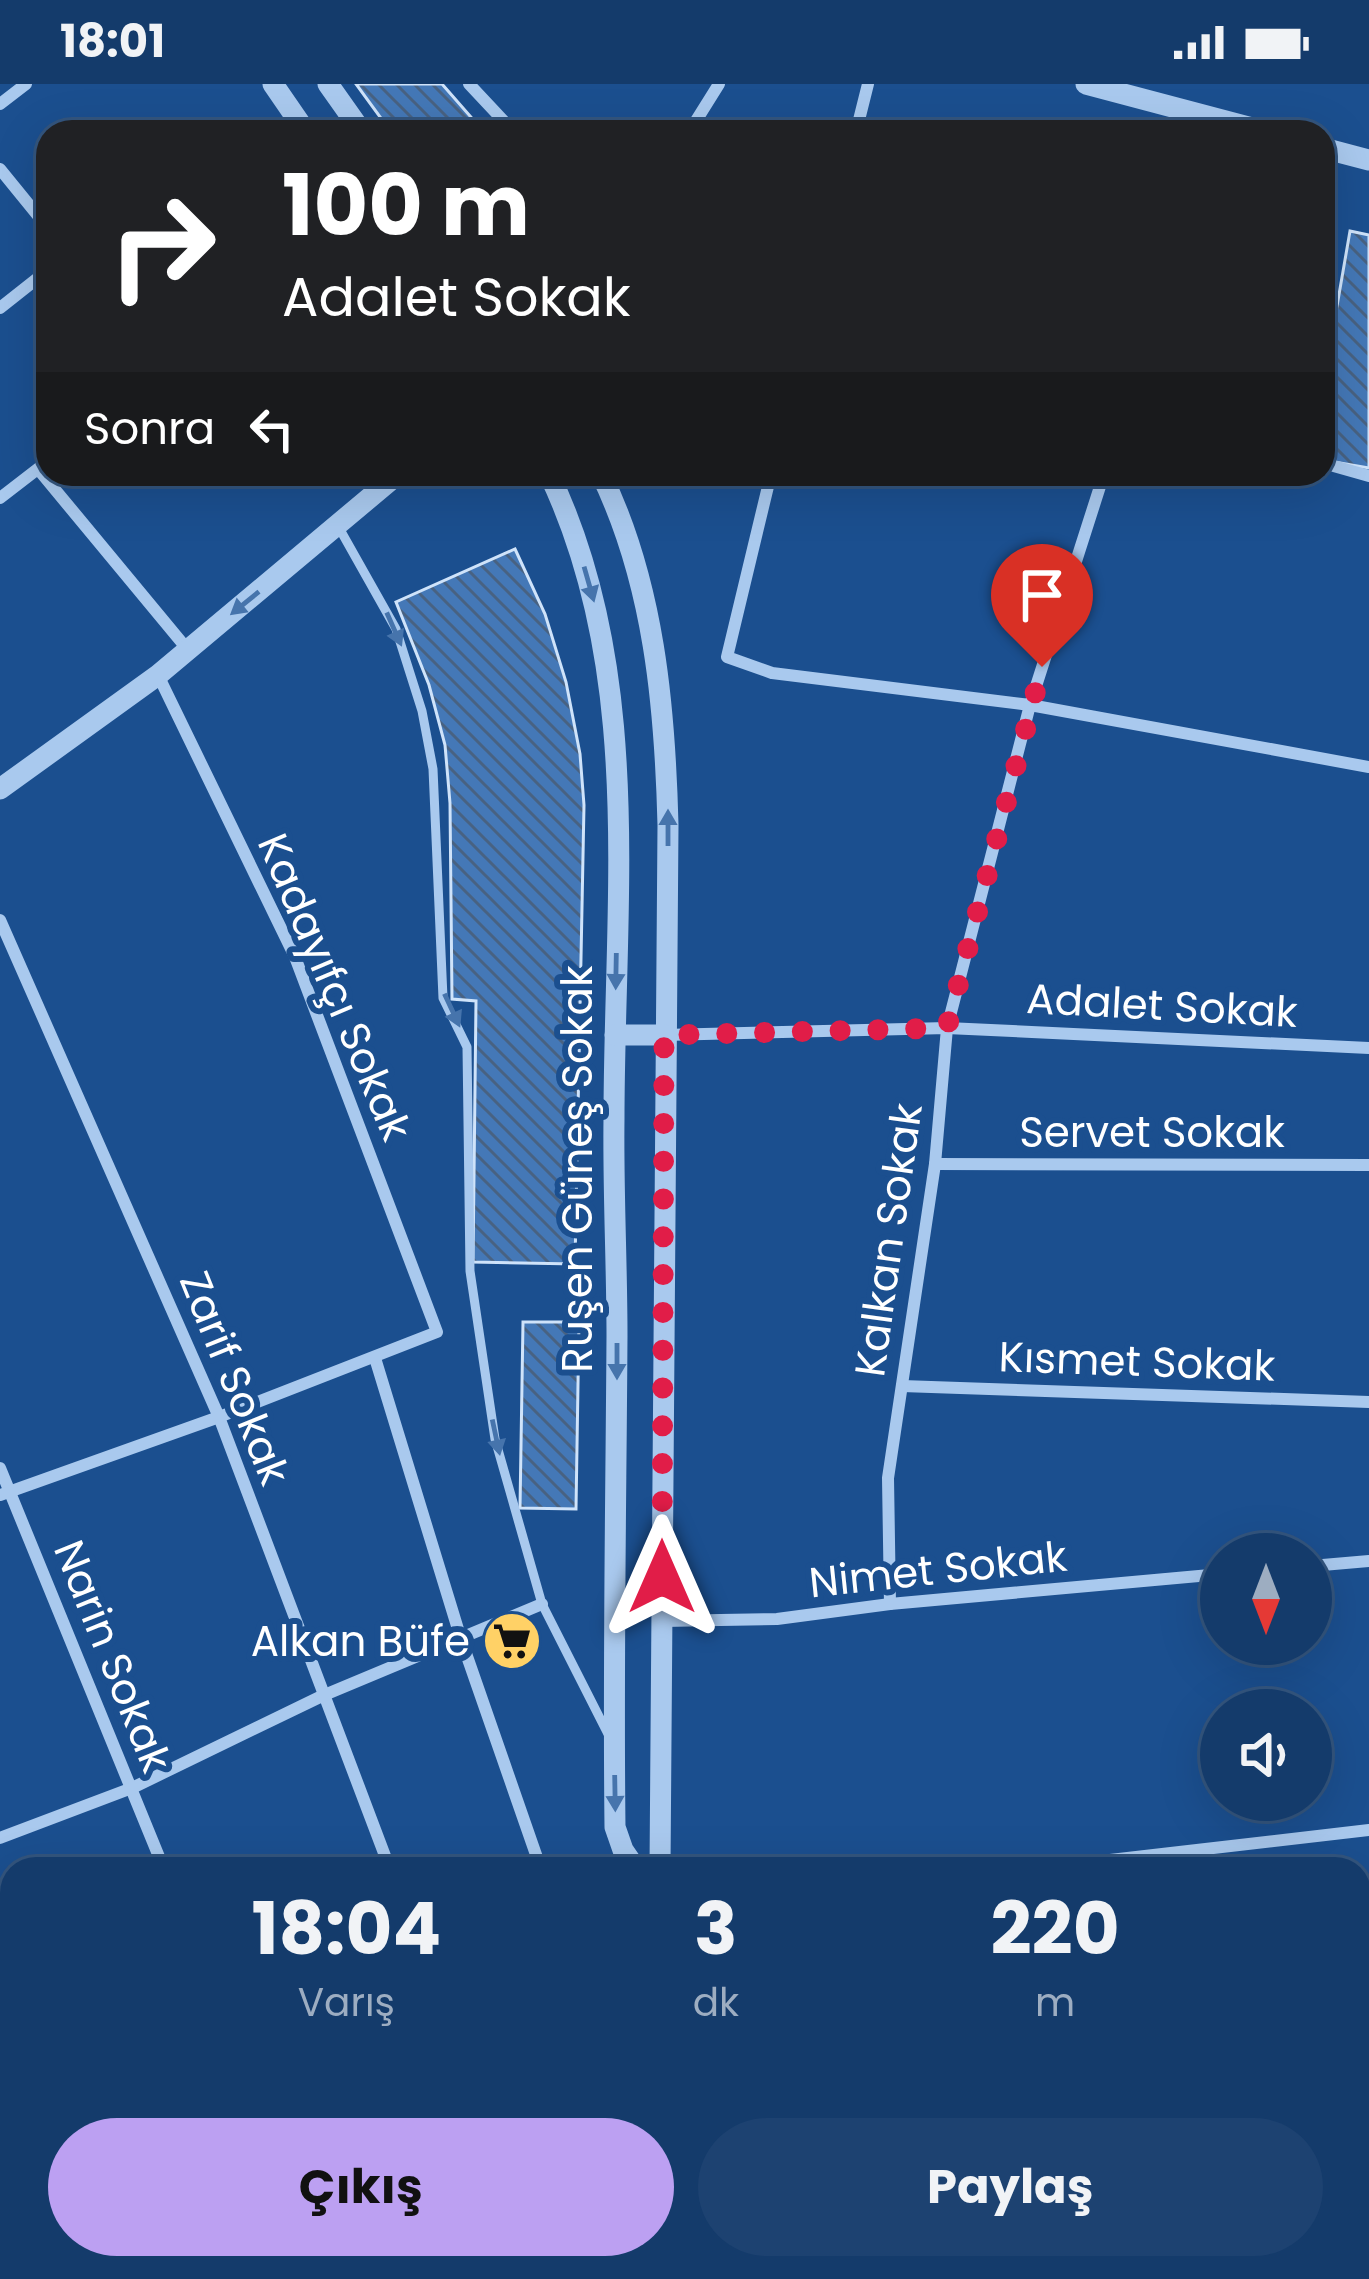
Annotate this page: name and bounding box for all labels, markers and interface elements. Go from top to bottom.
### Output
text: 18:01 [60,10,165,73]
text: 100 m [282,147,530,264]
icon: right [84,168,240,324]
text: Adalet Sokak [282,259,631,335]
icon: left [239,396,305,462]
text: Sonra [84,397,215,460]
pin [991,544,1093,667]
icon: arrive [1009,562,1075,628]
one-way arrow [581,566,599,603]
one-way arrow [229,590,260,616]
one-way arrow [384,612,404,647]
one-way arrow [658,808,678,846]
street label: Kadayıfçı Sokak [243,825,426,1150]
one-way arrow [606,953,626,991]
street label: Ruşen Güneş Sokak [548,965,607,1373]
street label: Adalet Sokak [1025,969,1299,1042]
one-way arrow [442,993,462,1028]
street label: Kalkan Sokak [840,1099,937,1380]
street label: Servet Sokak [1019,1103,1285,1162]
street label: Zarif Sokak [165,1263,304,1494]
street label: Kısmet Sokak [998,1327,1276,1396]
one-way arrow [607,1343,626,1381]
one-way arrow [487,1418,506,1456]
position arrow [599,1514,725,1640]
street label: Nimet Sokak [806,1527,1070,1612]
street label: Narin Sokak [39,1531,186,1781]
north arrow [1200,1533,1332,1665]
map controls [1200,1533,1332,1821]
supermarket icon: Alkan Büfe [481,1610,543,1672]
place label: Alkan Büfe [251,1612,470,1671]
button: sound [1200,1689,1332,1821]
one-way arrow [605,1775,624,1813]
text: 18:04 [251,1878,441,1979]
text: 3 [694,1878,738,1979]
text: 220 [990,1878,1120,1979]
text: Varış [298,1975,395,2030]
text: dk [693,1975,739,2030]
text: m [1035,1975,1075,2030]
button: Çıkış [48,2118,674,2256]
button: Paylaş [698,2118,1323,2256]

